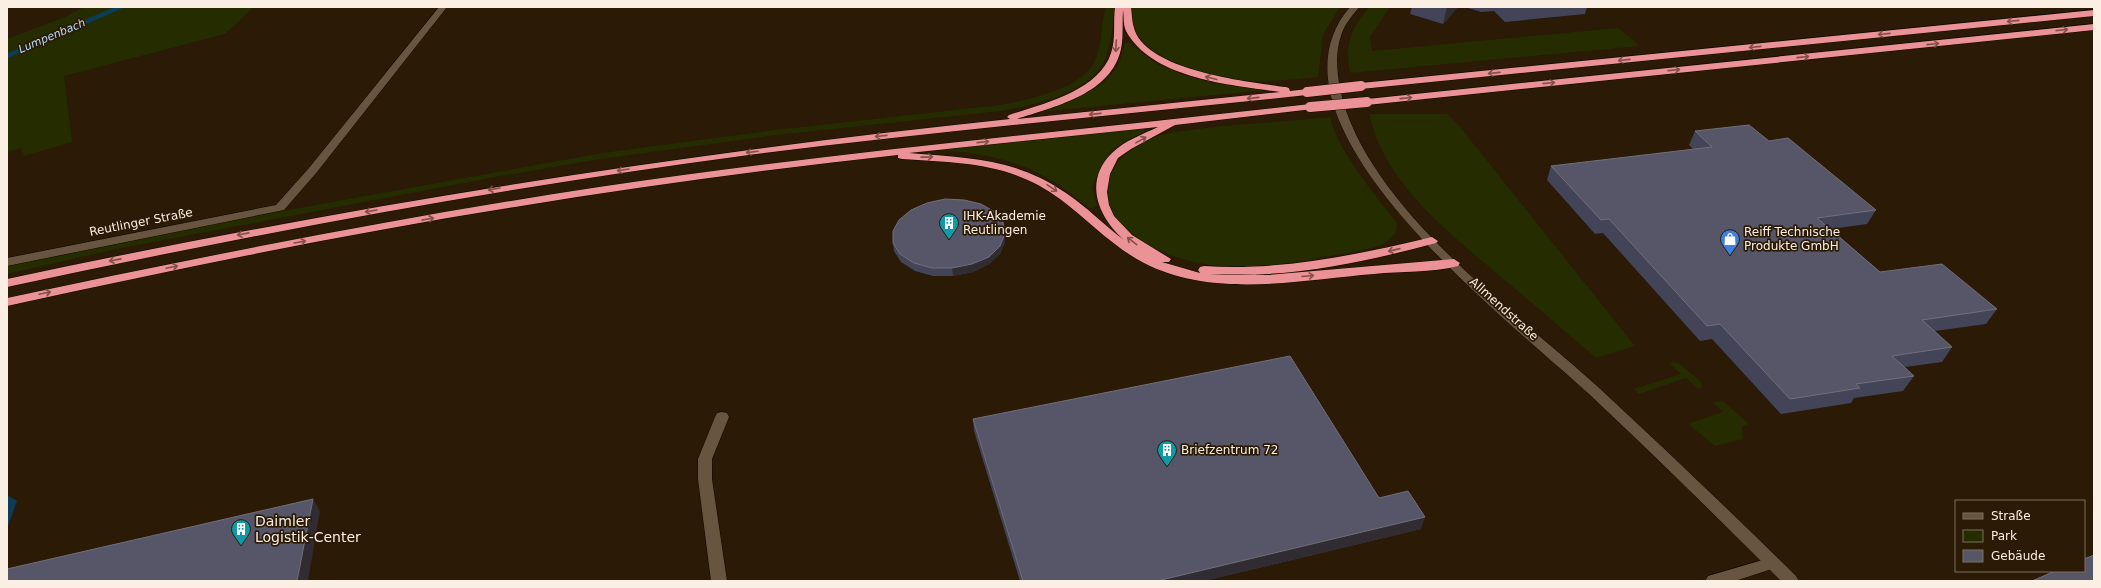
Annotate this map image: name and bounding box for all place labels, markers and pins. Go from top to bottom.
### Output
place label: IHK-Akademie Reutlingen [963,209,1046,237]
building icon: IHK-Akademie Reutlingen [938,212,960,240]
place label: Reiff Technische Produkte GmbH [1744,225,1840,253]
shop icon: Reiff Technische Produkte GmbH [1719,228,1741,256]
building icon: Briefzentrum 72 [1156,439,1178,467]
place label: Briefzentrum 72 [1181,443,1278,457]
place label: Daimler Logistik-Center [255,513,361,545]
building icon: Daimler Logistik-Center [230,518,252,546]

